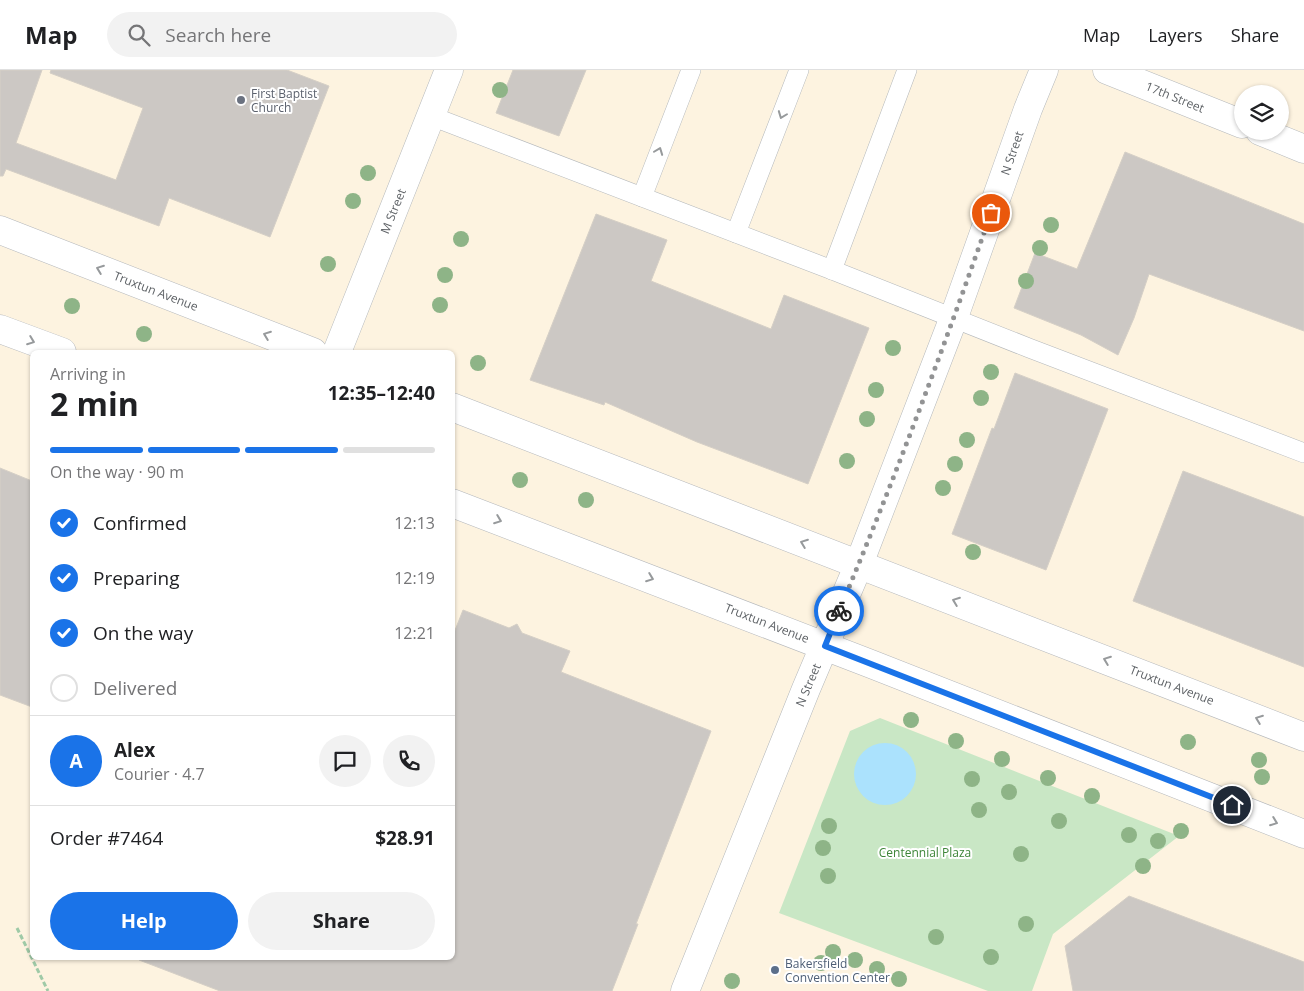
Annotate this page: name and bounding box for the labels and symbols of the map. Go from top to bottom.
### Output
street label: 17th Street [1143,78,1207,116]
place label: First Baptist Church [251,85,317,116]
marker: First Baptist Church [235,94,247,106]
one-way arrow [778,111,788,119]
street label: N Street [997,129,1027,177]
one-way arrow [653,147,664,156]
street label: M Street [376,186,410,236]
pin [970,192,1012,234]
one-way arrow [96,265,105,275]
street label: Truxtun Avenue [111,267,201,315]
one-way arrow [264,331,272,341]
one-way arrow [26,334,35,345]
one-way arrow [493,514,502,524]
one-way arrow [800,538,809,549]
one-way arrow [645,572,654,583]
courier [814,586,864,636]
one-way arrow [952,597,960,607]
street label: Truxtun Avenue [722,599,812,647]
one-way arrow [1103,656,1112,666]
street label: N Street [791,661,825,709]
street label: Truxtun Avenue [1127,661,1217,709]
one-way arrow [1255,715,1263,725]
pin [1211,784,1253,826]
one-way arrow [1269,816,1278,826]
park label: Centennial Plaza [879,844,971,861]
place label: Bakersfield Convention Center [785,955,890,986]
marker: Bakersfield Convention Center [769,964,781,976]

